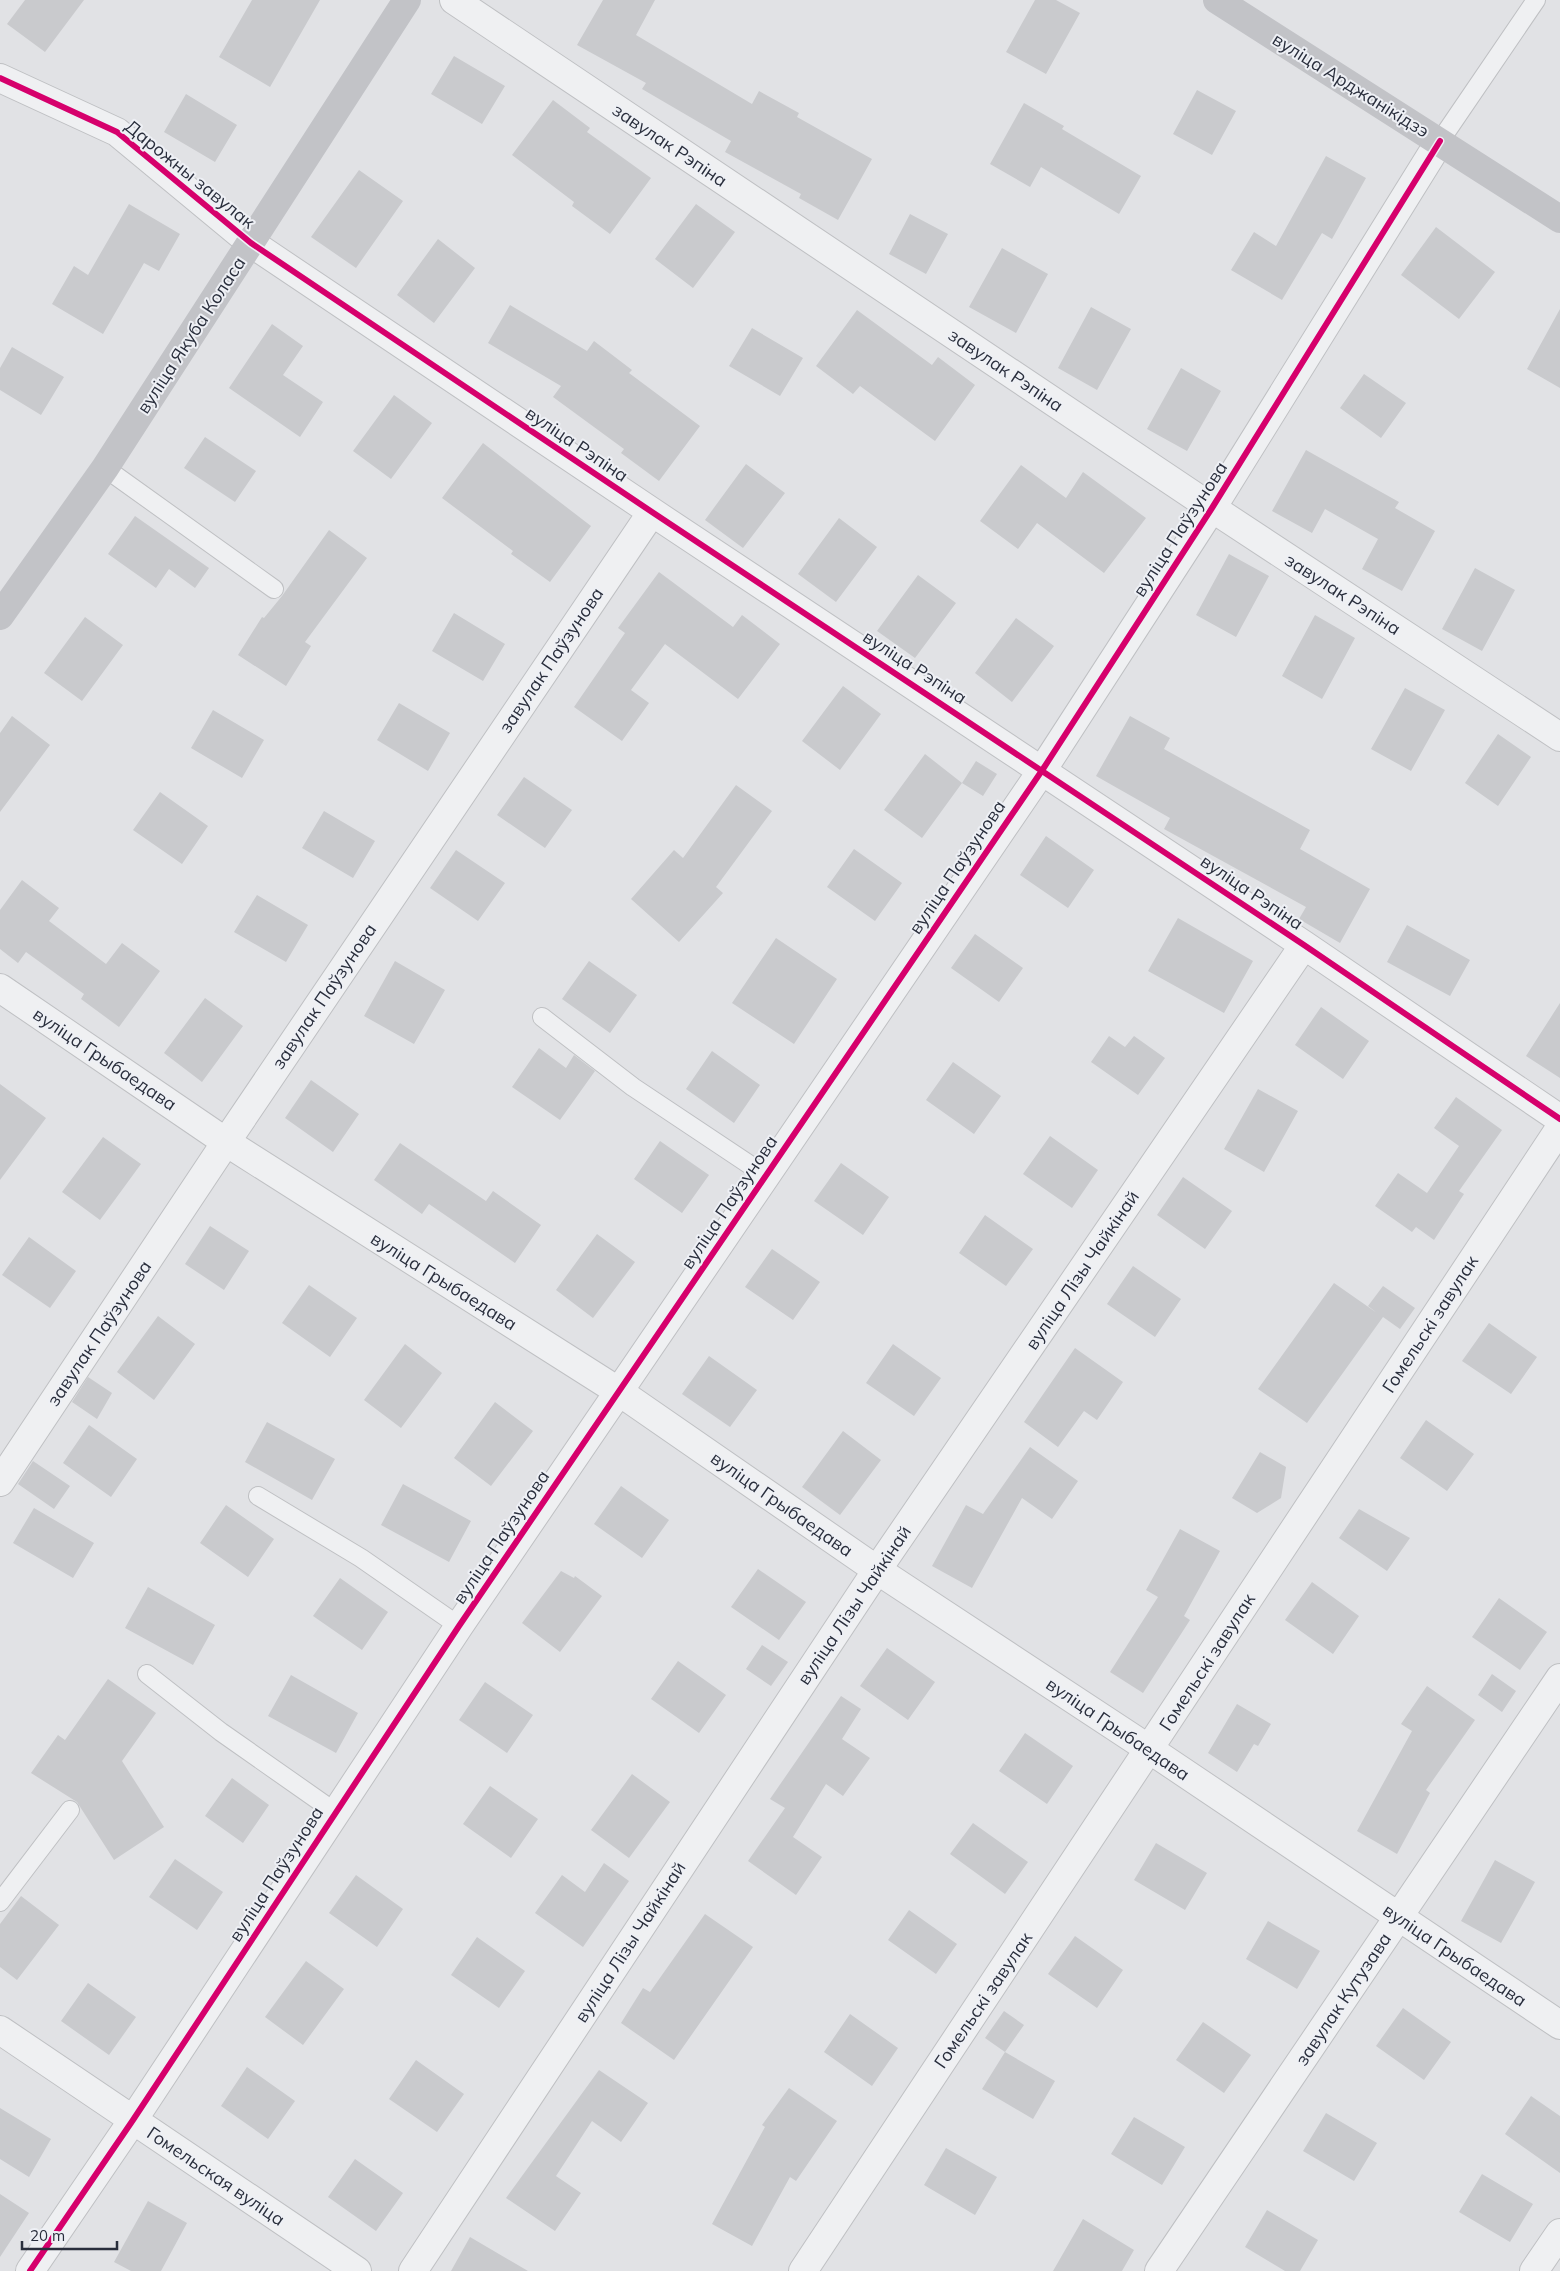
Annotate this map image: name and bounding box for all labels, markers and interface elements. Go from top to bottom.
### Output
street label: вуліца Арджанікідзэ [1268,27,1434,143]
street label: завулак Рэпіна [608,98,732,192]
street label: Дарожны завулак [120,114,260,234]
street label: вуліца Якуба Коласа [132,252,250,418]
street label: завулак Рэпіна [944,323,1068,417]
street label: вуліца Рэпіна [521,401,633,487]
street label: вуліца Паўзунова [1128,457,1232,601]
street label: завулак Рэпіна [1281,548,1405,640]
street label: завулак Паўзунова [494,583,608,737]
street label: вуліца Рэпіна [859,625,971,709]
street label: вуліца Паўзунова [904,796,1010,938]
street label: вуліца Рэпіна [1196,849,1308,935]
street label: завулак Паўзунова [267,919,381,1073]
street label: вуліца Грыбаедава [29,1002,181,1116]
street label: вуліца Паўзунова [676,1131,782,1273]
street label: вуліца Лізы Чайкінай [1020,1186,1144,1354]
street label: вуліца Грыбаедава [367,1227,521,1335]
street label: Гомельскі завулак [1377,1251,1483,1397]
street label: завулак Паўзунова [42,1256,156,1410]
street label: вуліца Грыбаедава [706,1446,858,1562]
street label: вуліца Паўзунова [448,1466,554,1608]
street label: вуліца Лізы Чайкінай [792,1521,916,1689]
street label: Гомельскі завулак [1154,1589,1260,1735]
street label: вуліца Грыбаедава [1042,1672,1194,1786]
street label: вуліца Паўзунова [224,1802,328,1946]
street label: вуліца Лізы Чайкінай [569,1857,691,2027]
street label: вуліца Грыбаедава [1379,1898,1531,2012]
street label: Гомельскі завулак [929,1927,1037,2072]
street label: завулак Кутузава [1290,1928,1396,2070]
street label: Гомельская вуліца [143,2121,289,2231]
scale bar [22,2218,118,2250]
text: 20 m [30,2226,65,2245]

